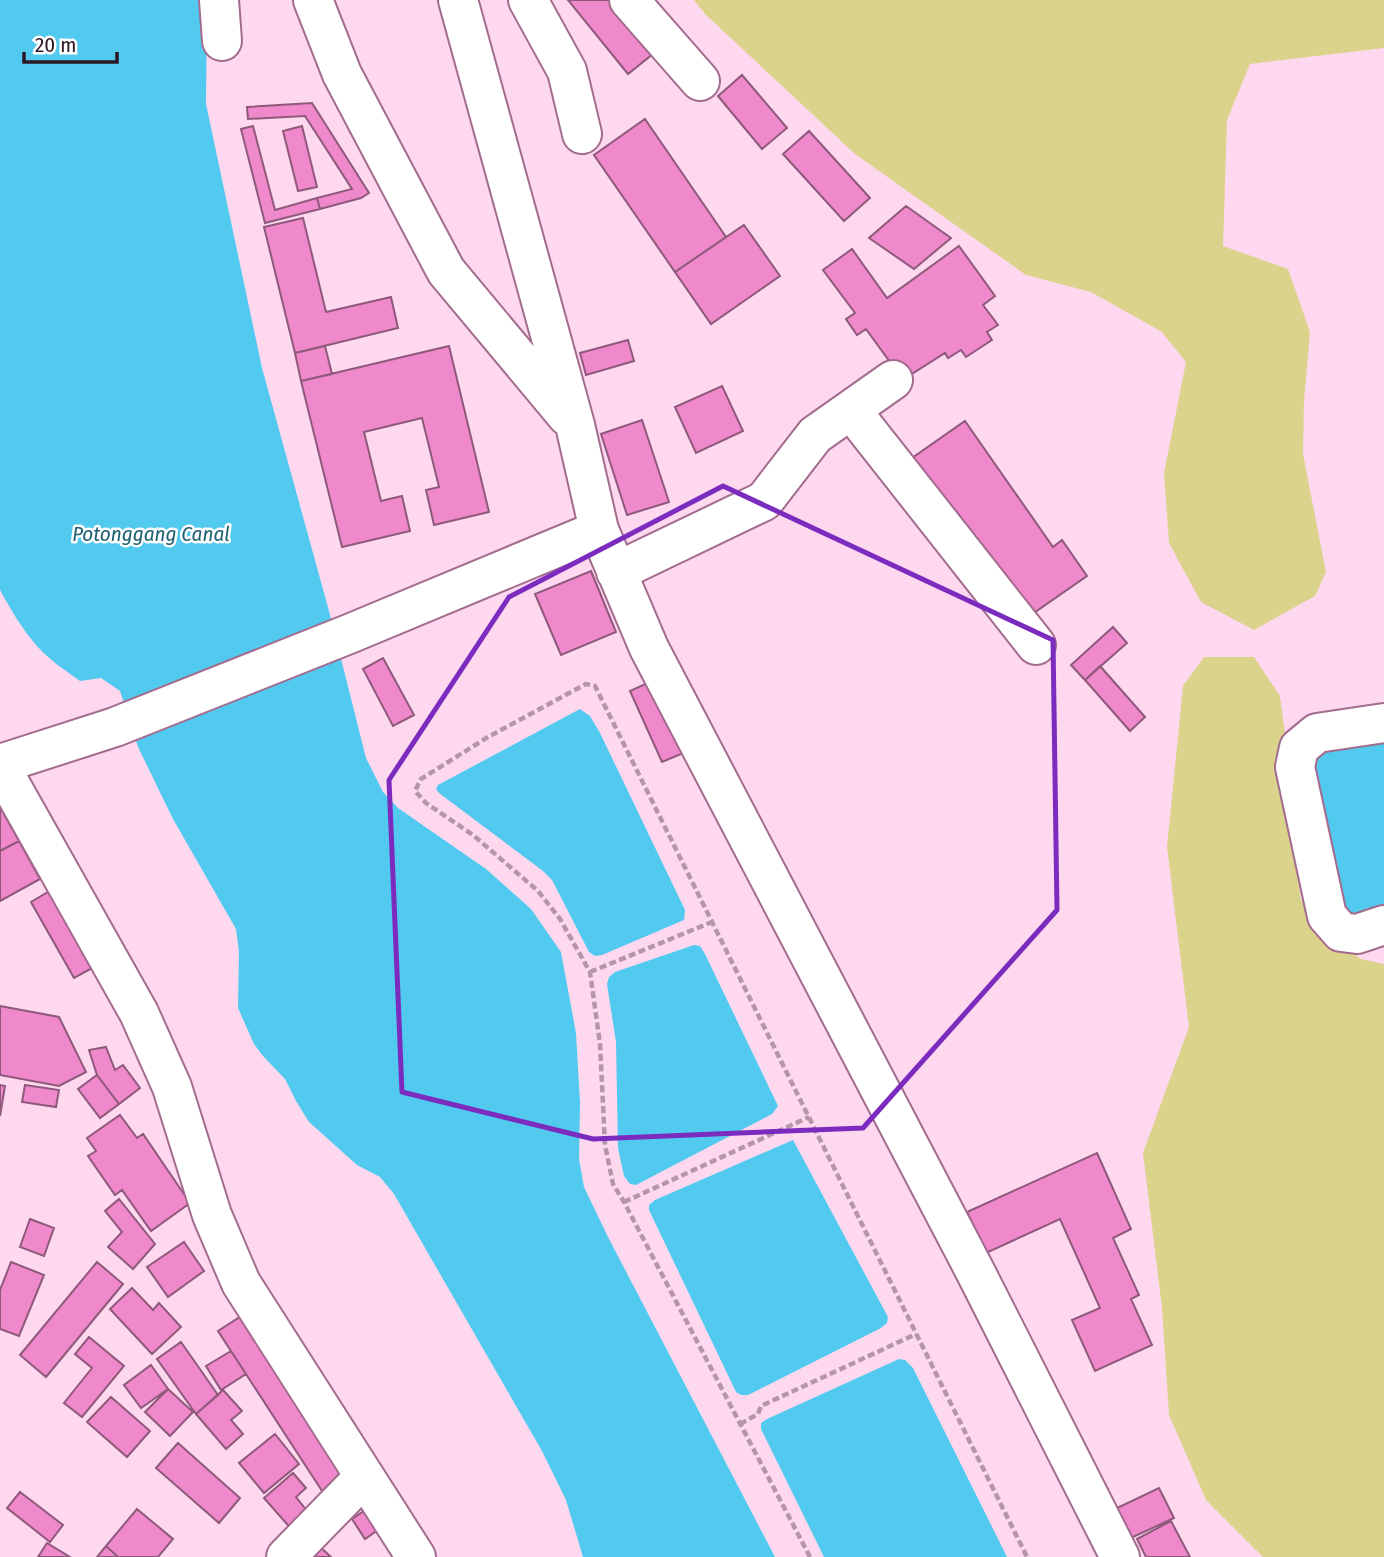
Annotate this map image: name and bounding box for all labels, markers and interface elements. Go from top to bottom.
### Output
scale bar [24,21,117,65]
text: 20 m [35,32,76,58]
water label: Potonggang Canal [72,521,230,547]

